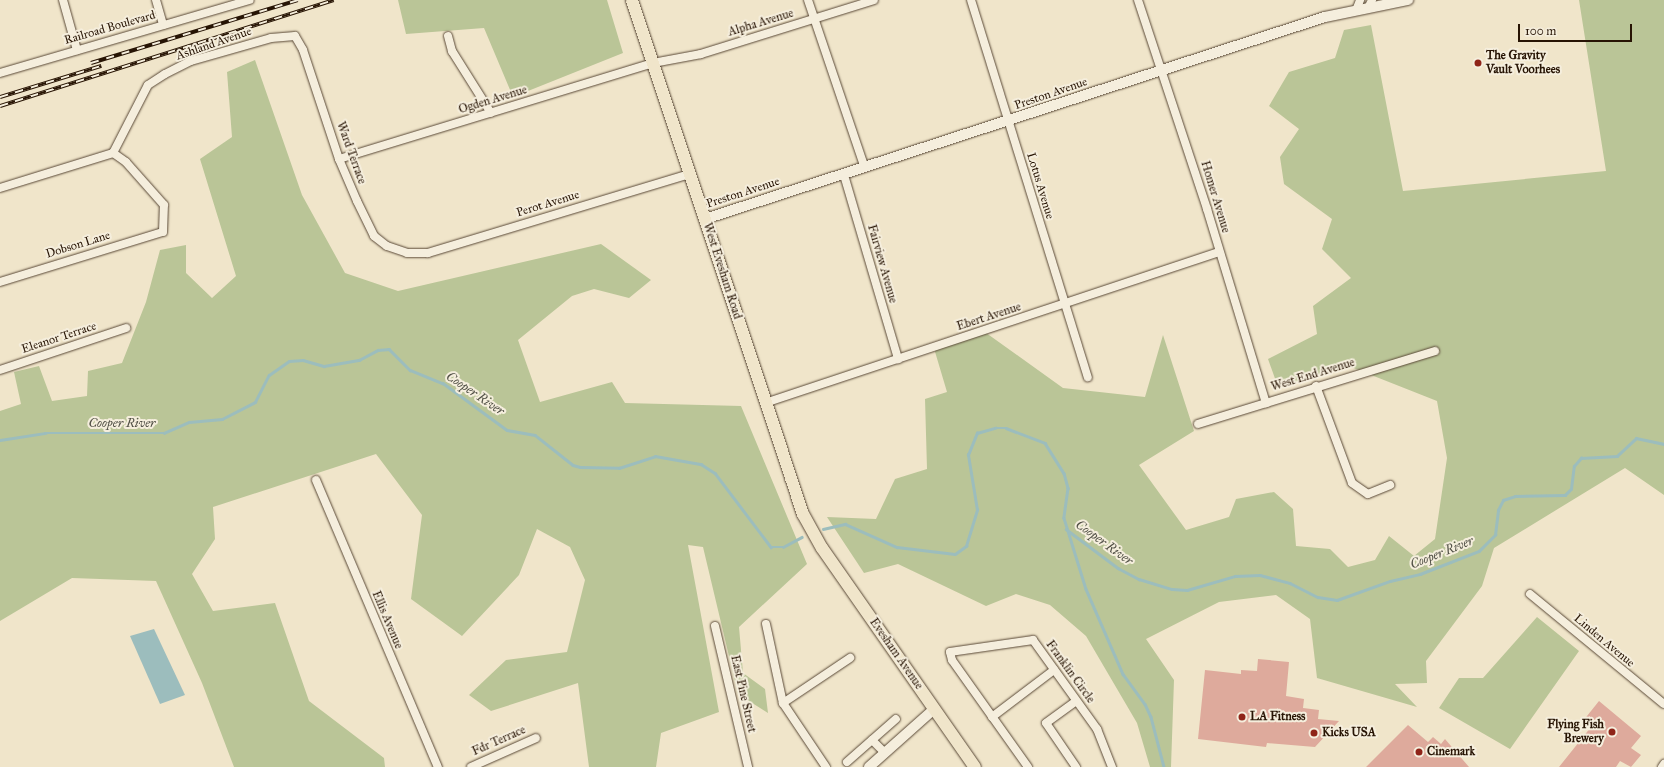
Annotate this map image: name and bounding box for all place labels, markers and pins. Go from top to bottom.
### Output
place label: The Gravity Vault Voorhees [1486,49,1560,77]
marker: The Gravity Vault Voorhees [1473,58,1483,68]
place label: LA Fitness [1250,710,1305,724]
marker: LA Fitness [1237,712,1247,722]
place label: Flying Fish Brewery [1547,718,1604,746]
place label: Kicks USA [1322,726,1376,740]
marker: Flying Fish Brewery [1607,727,1617,737]
marker: Kicks USA [1309,728,1319,738]
place label: Cinemark [1427,745,1475,759]
marker: Cinemark [1414,747,1424,757]

